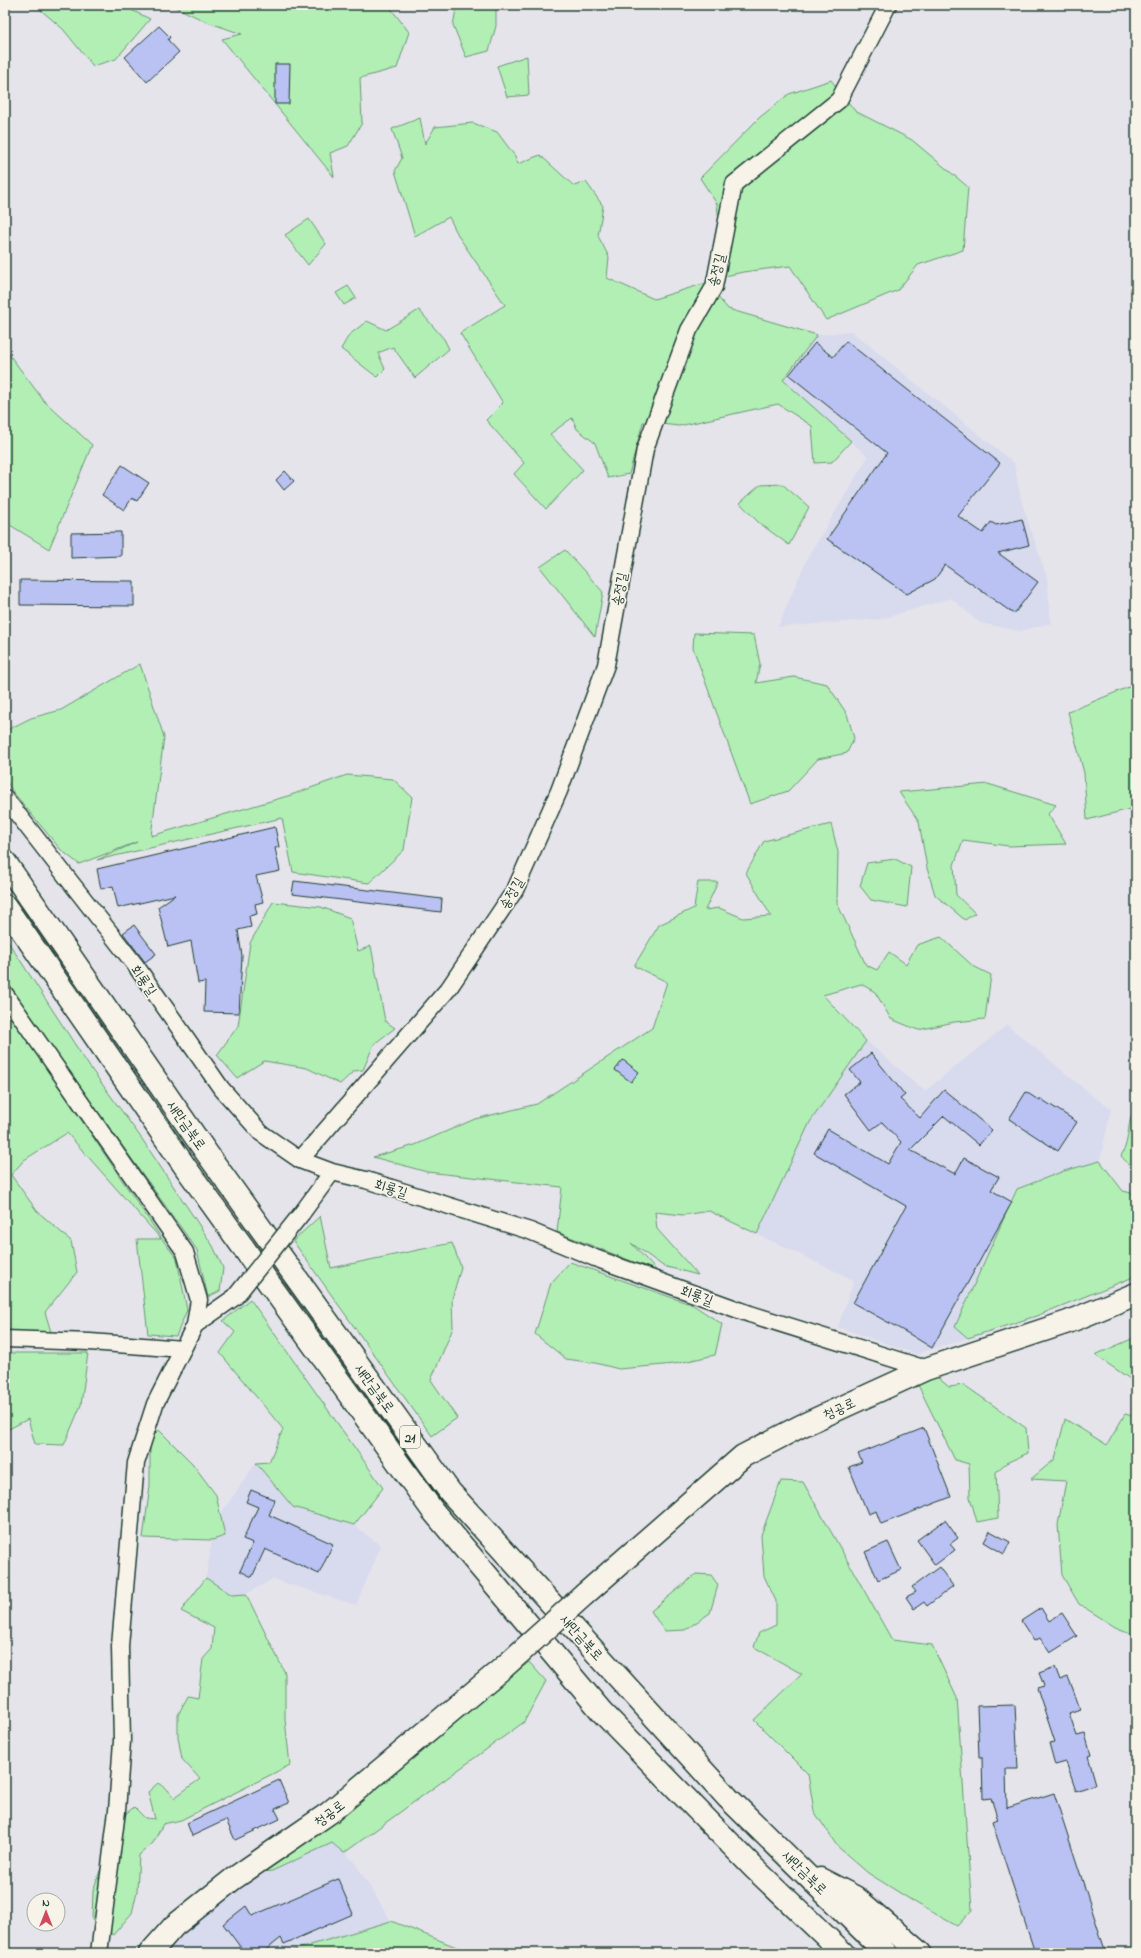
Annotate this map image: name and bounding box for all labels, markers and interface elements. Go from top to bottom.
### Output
street label: 송정길 [703,251,732,289]
street label: 송정길 [607,570,634,608]
street label: 송정길 [495,873,530,914]
street label: 회룡길 [124,961,161,1001]
street label: 새만금북로 [161,1097,211,1155]
street label: 회룡길 [371,1174,410,1205]
street label: 회룡길 [677,1281,717,1312]
street label: 새만금북로 [349,1360,399,1418]
street label: 청공로 [820,1393,859,1426]
road number: 21 [400,1426,420,1448]
street label: 새만금북로 [554,1610,608,1666]
street label: 청공로 [310,1796,350,1833]
street label: 새만금북로 [777,1846,831,1900]
north arrow [26,1892,66,1932]
text: N [42,1895,50,1911]

